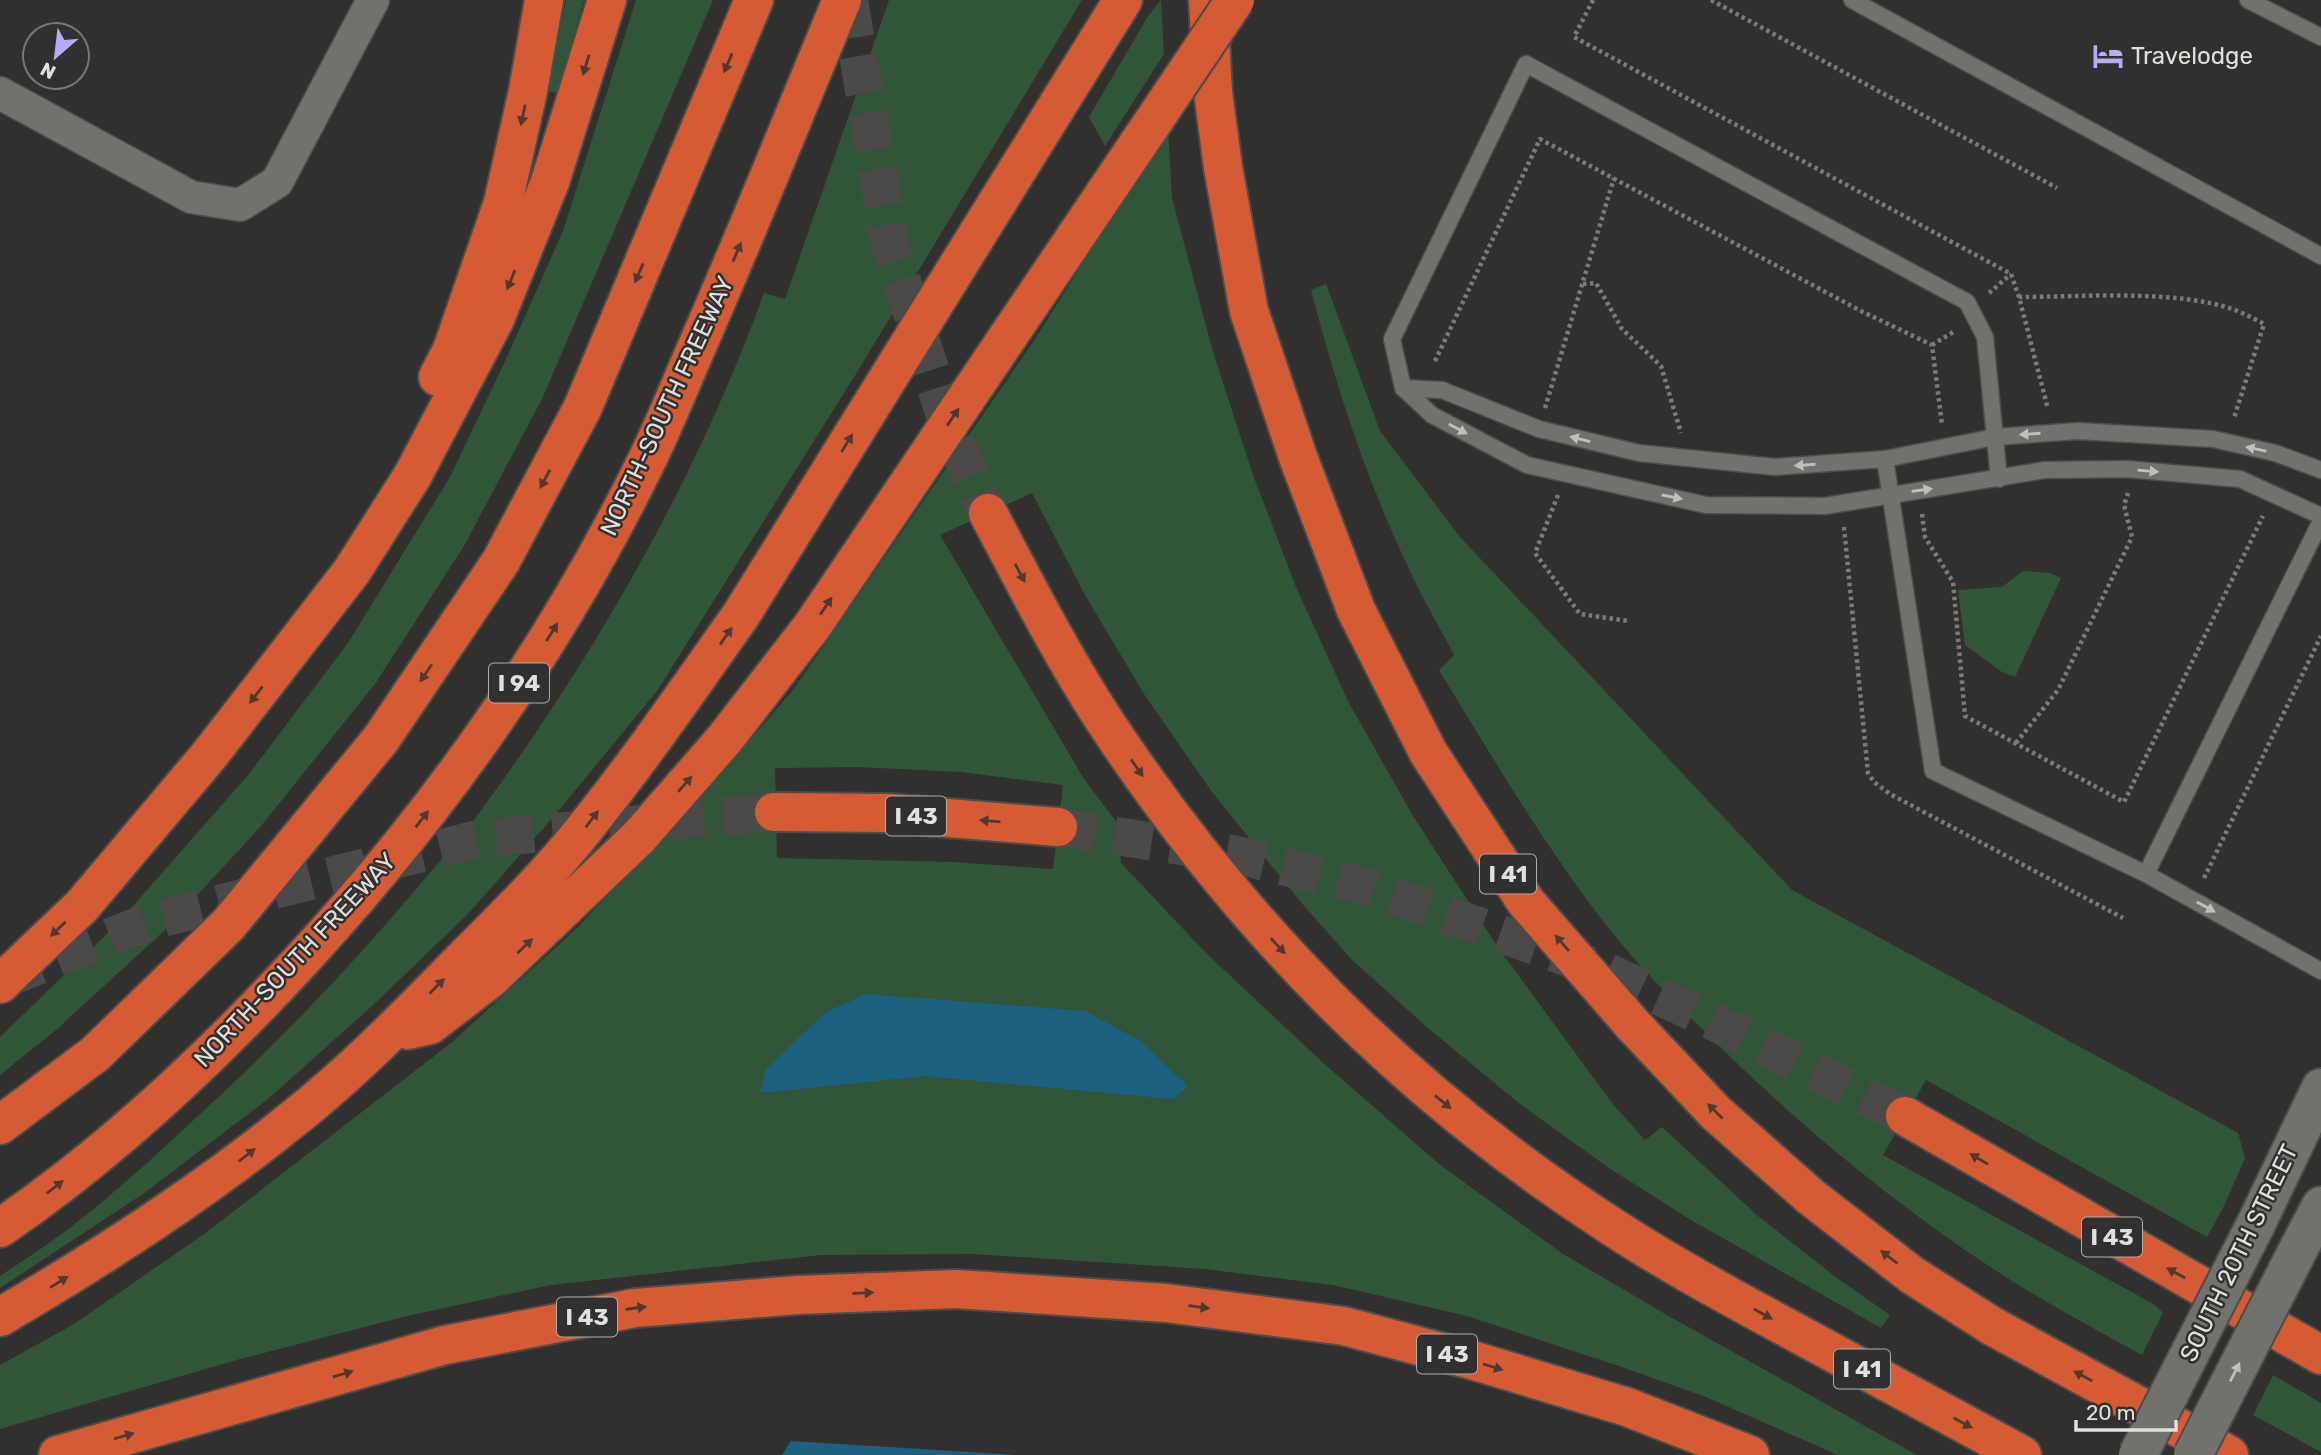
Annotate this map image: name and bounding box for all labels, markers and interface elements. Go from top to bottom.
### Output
north arrow [21,21,91,91]
hotel icon: Travelodge [2091,39,2125,73]
place label: Travelodge [2131,42,2253,70]
one-way arrow [722,53,733,74]
one-way arrow [581,55,591,76]
text: N [37,57,60,84]
one-way arrow [517,104,528,126]
one-way arrow [731,242,743,262]
one-way arrow [634,262,645,283]
one-way arrow [505,269,516,290]
street label: NORTH-SOUTH FREEWAY [595,272,739,540]
one-way arrow [946,408,960,426]
one-way arrow [1448,422,1468,434]
one-way arrow [2019,429,2041,440]
one-way arrow [1569,433,1591,444]
one-way arrow [841,434,854,453]
one-way arrow [2245,443,2267,454]
one-way arrow [1794,460,1816,471]
one-way arrow [2137,466,2159,477]
one-way arrow [539,469,550,489]
one-way arrow [1911,484,1933,495]
one-way arrow [1662,492,1684,503]
one-way arrow [1014,563,1026,583]
one-way arrow [819,596,832,615]
one-way arrow [545,623,558,642]
one-way arrow [719,627,733,645]
one-way arrow [419,664,433,682]
road number: I 94 [489,664,549,702]
one-way arrow [248,685,263,703]
one-way arrow [1130,759,1144,777]
one-way arrow [677,776,692,793]
road number: I 43 [886,796,946,836]
one-way arrow [414,810,429,828]
one-way arrow [584,811,599,829]
one-way arrow [978,816,1000,827]
street label: NORTH-SOUTH FREEWAY [188,847,402,1073]
road number: I 41 [1480,854,1536,894]
one-way arrow [2196,901,2215,913]
one-way arrow [50,920,67,936]
one-way arrow [1554,934,1570,952]
one-way arrow [1270,937,1286,955]
one-way arrow [516,938,533,954]
one-way arrow [428,978,444,995]
one-way arrow [1434,1095,1452,1110]
one-way arrow [1707,1103,1723,1119]
street label: SOUTH 20TH STREET [2174,1140,2304,1366]
one-way arrow [238,1148,256,1163]
one-way arrow [1969,1153,1989,1165]
one-way arrow [45,1180,63,1195]
road number: I 43 [2082,1218,2142,1256]
one-way arrow [1880,1251,1898,1265]
one-way arrow [2166,1267,2186,1279]
one-way arrow [49,1276,68,1289]
one-way arrow [852,1287,874,1298]
road number: I 43 [557,1298,617,1336]
one-way arrow [1188,1302,1210,1313]
one-way arrow [625,1303,647,1314]
one-way arrow [1753,1308,1773,1320]
road number: I 43 [1417,1334,1477,1373]
road number: I 41 [1834,1350,1890,1388]
one-way arrow [1483,1362,1504,1372]
one-way arrow [2230,1362,2241,1382]
one-way arrow [332,1368,354,1379]
one-way arrow [2073,1370,2093,1382]
scale bar [2076,1388,2176,1432]
text: 20 m [2086,1400,2135,1425]
one-way arrow [1953,1417,1973,1429]
one-way arrow [114,1431,135,1441]

